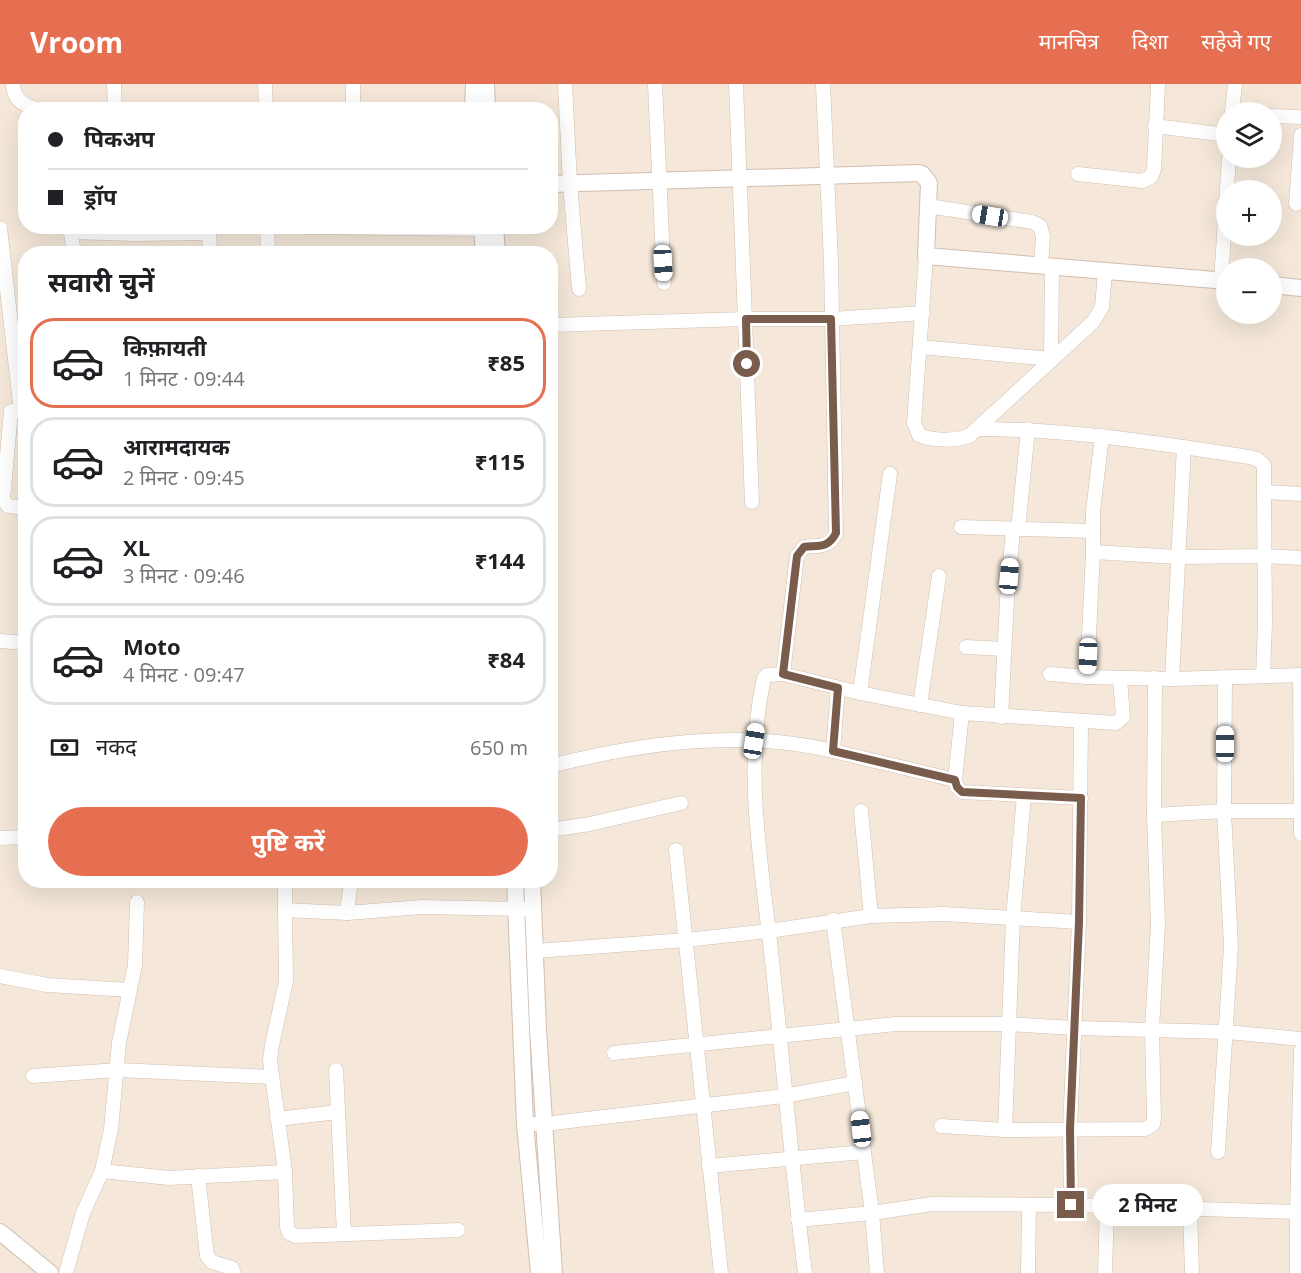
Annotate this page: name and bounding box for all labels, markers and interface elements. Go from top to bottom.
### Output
text: Vroom [30,23,123,61]
text: मानचित्र [1039,27,1099,55]
text: दिशा [1132,27,1168,55]
text: सहेजे गए [1201,27,1271,55]
map controls [1216,102,1282,324]
button: layers [1216,102,1282,168]
text: पिकअप [84,123,155,153]
button: + [1216,180,1282,246]
text: ड्रॉप [84,181,117,211]
car [971,204,1009,228]
car [653,245,673,281]
button: − [1216,258,1282,324]
text: सवारी चुनें [48,263,154,300]
text: किफ़ायती [123,332,207,362]
icon: car [51,336,105,390]
text: ₹85 [487,347,525,377]
route start [733,350,760,377]
text: 1 मिनट · 09:44 [123,365,245,392]
text: आरामदायक [123,431,230,461]
icon: car [51,435,105,489]
text: ₹115 [475,446,525,476]
text: 2 मिनट · 09:45 [123,464,245,491]
text: XL [123,532,150,562]
icon: car [51,534,105,588]
text: ₹144 [475,545,525,575]
car [998,557,1020,595]
text: 3 मिनट · 09:46 [123,562,245,589]
text: Moto [123,631,181,661]
icon: car [51,633,105,687]
car [1078,638,1098,674]
text: ₹84 [487,644,525,674]
text: 4 मिनट · 09:47 [123,661,245,688]
car [742,722,766,760]
car [1216,726,1234,762]
icon: cash [48,731,81,764]
text: नकद [96,731,137,761]
text: 650 m [470,734,528,761]
button: पुष्टि करें [48,807,528,876]
car [850,1110,872,1148]
callout: 2 मिनट [1092,1184,1203,1226]
route end [1057,1191,1084,1218]
text: 2 मिनट [1118,1191,1177,1218]

